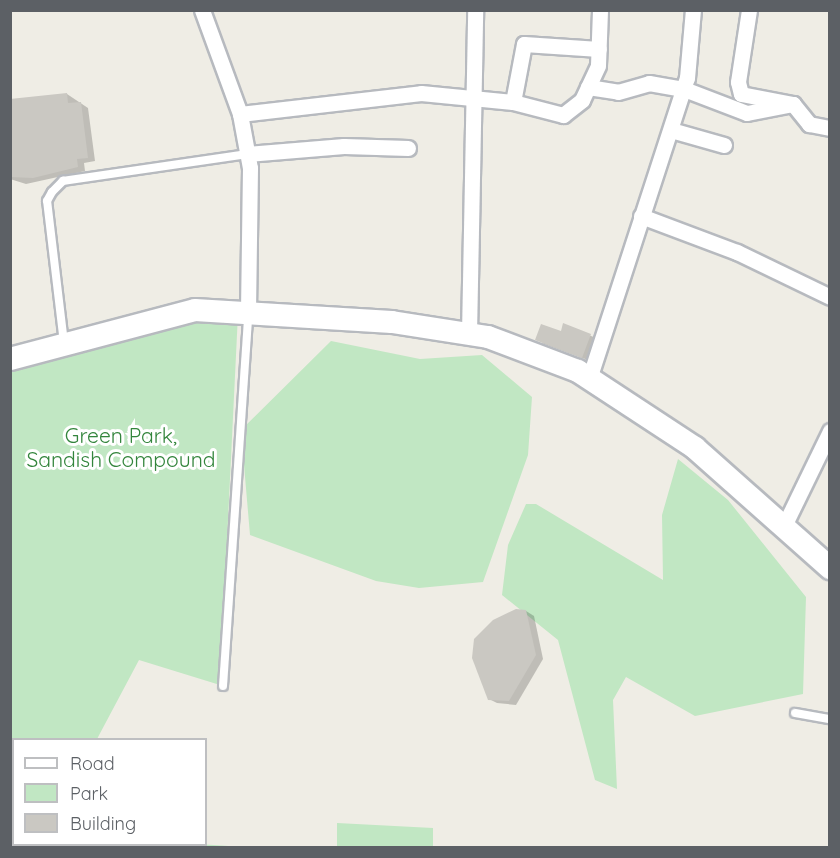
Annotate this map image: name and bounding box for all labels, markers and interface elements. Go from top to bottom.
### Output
park label: Green Park, Sandish Compound [26,422,216,472]
legend [12,738,207,846]
text: Road [70,752,115,775]
text: Park [70,782,108,805]
text: Building [70,812,136,835]

